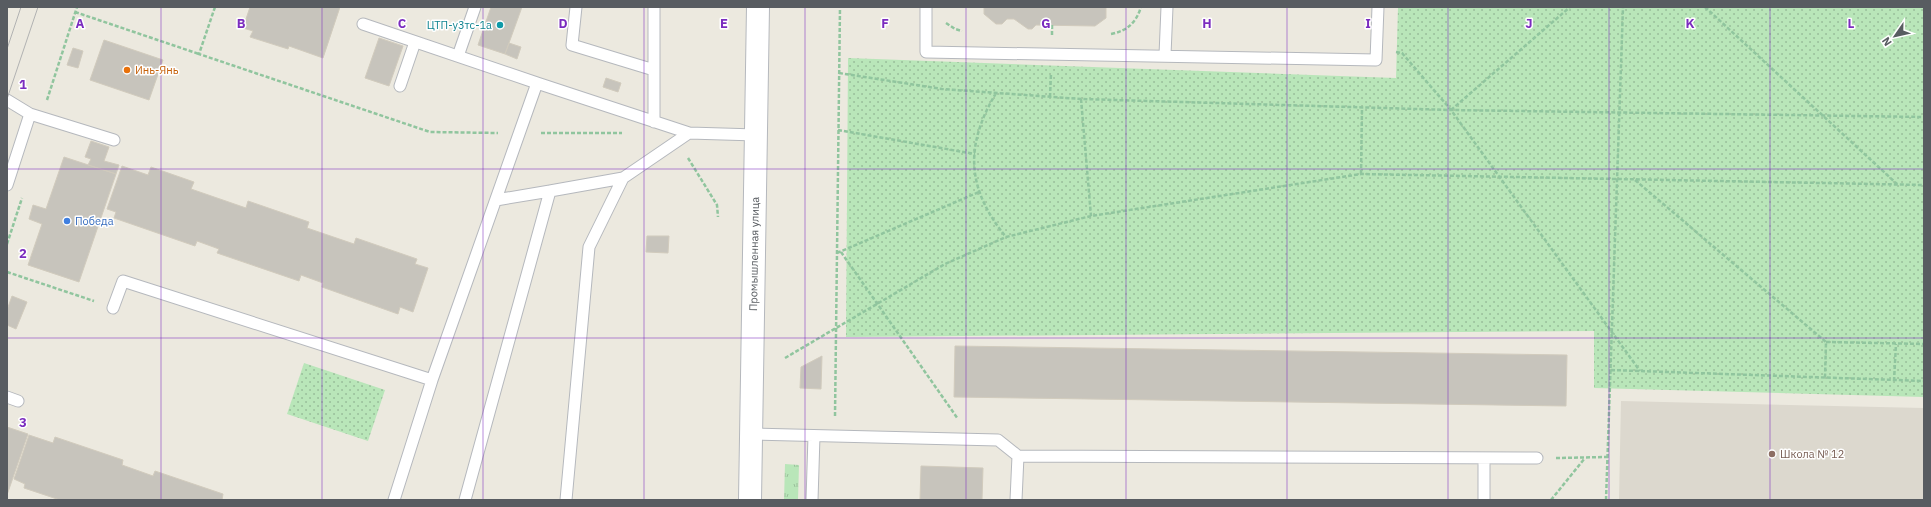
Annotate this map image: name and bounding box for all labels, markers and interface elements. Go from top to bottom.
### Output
text: A [76,15,85,32]
text: B [237,15,246,32]
text: C [398,15,407,32]
text: D [558,15,568,32]
text: E [720,15,728,32]
text: F [881,15,889,32]
text: G [1041,15,1051,32]
text: H [1202,15,1212,32]
text: I [1365,15,1371,32]
text: J [1525,15,1533,32]
text: K [1685,15,1695,32]
text: L [1848,15,1855,32]
north arrow [1875,16,1915,56]
place label: ЦТП-у3тс-1а [427,18,492,32]
marker: ЦТП-у3тс-1а [495,20,505,30]
text: N [1879,34,1895,49]
place label: Инь-Янь [135,63,179,77]
marker: Инь-Янь [122,65,132,75]
text: 1 [19,76,27,93]
street label: Промышленная улица [746,196,762,311]
place label: Победа [75,214,114,228]
marker: Победа [62,216,72,226]
text: 2 [19,245,27,262]
text: 3 [19,414,27,431]
place label: Школа № 12 [1780,447,1844,461]
marker: Школа № 12 [1767,449,1777,459]

